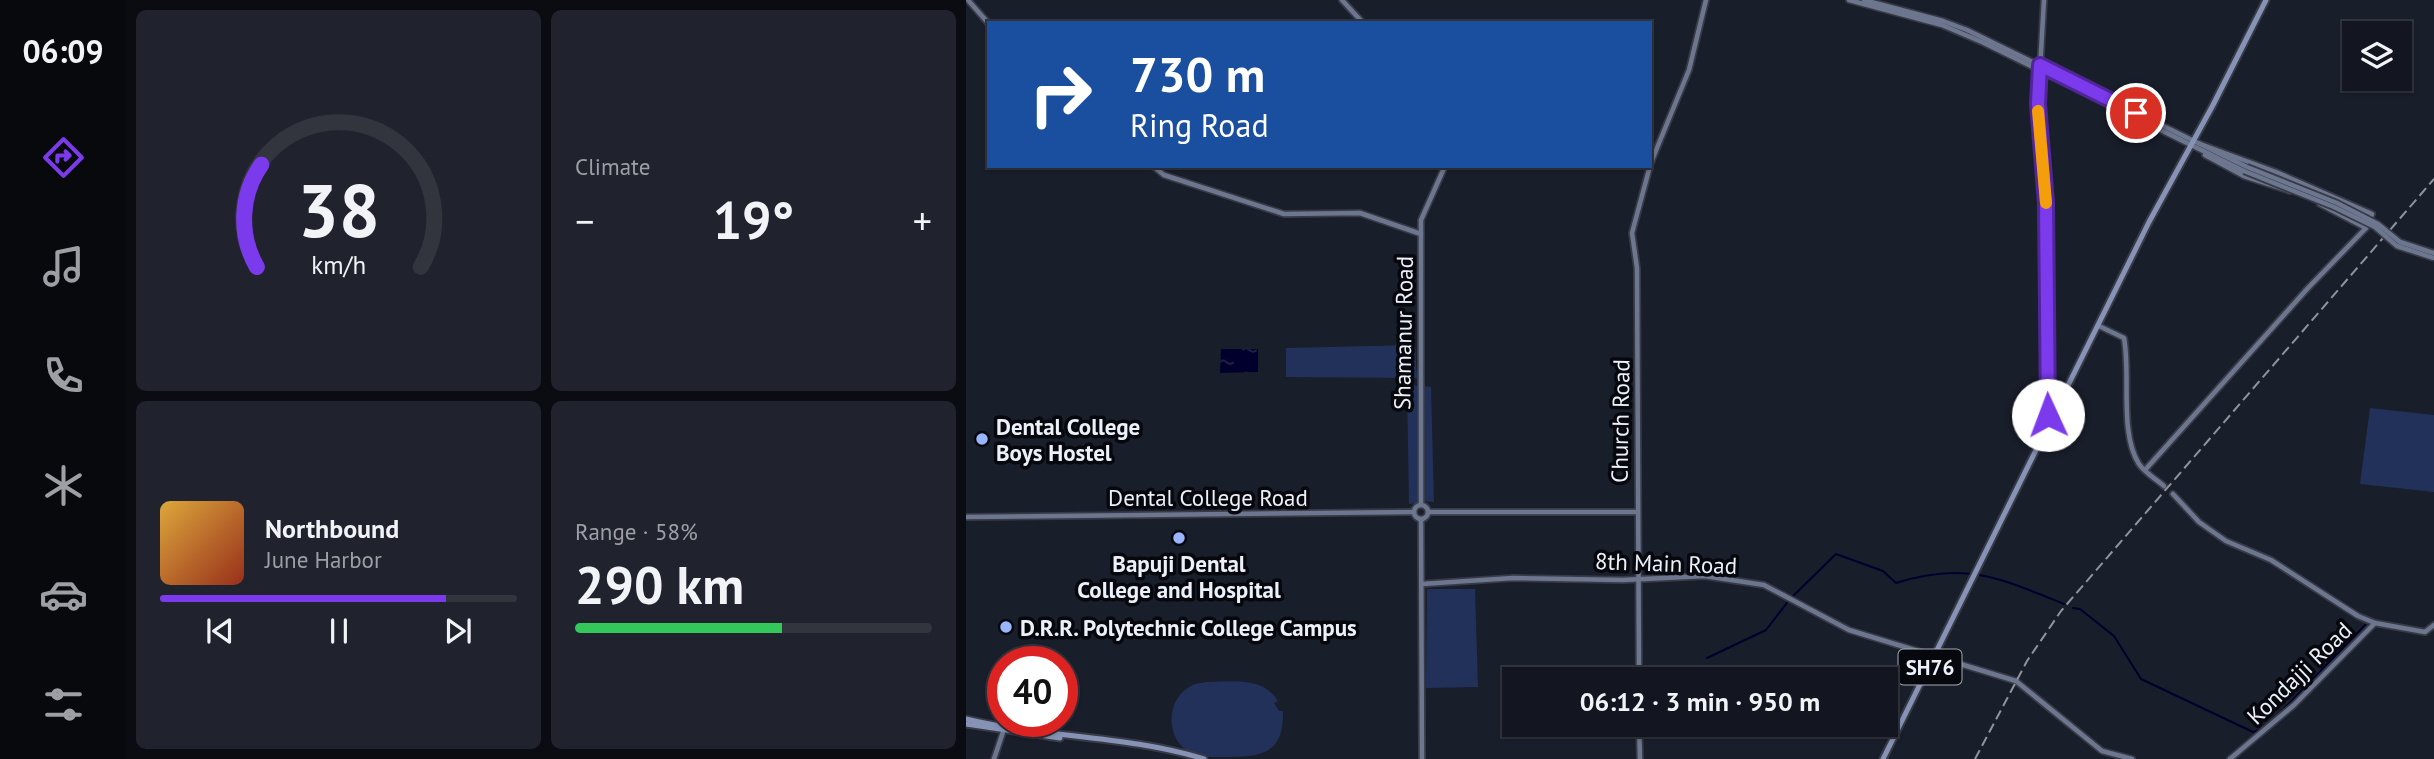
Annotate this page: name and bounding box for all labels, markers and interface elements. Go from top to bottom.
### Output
map controls [2342,21,2412,91]
button: layers [2342,21,2412,91]
text: 06:09 [22,30,104,72]
text: 730 m [1130,42,1265,106]
icon: right [1015,49,1106,140]
pin [2106,83,2166,143]
icon: arrive [2117,94,2155,132]
text: Ring Road [1130,104,1269,146]
icon: directions [39,133,88,182]
text: Climate [575,152,650,181]
text: 38 [297,163,380,257]
text: 19° [713,186,794,253]
text: − [575,196,594,245]
text: + [913,196,932,245]
icon: music [39,242,88,291]
text: km/h [311,248,366,280]
street label: Shamanur Road [1387,256,1419,410]
icon: phone [39,351,88,400]
street label: Church Road [1604,359,1636,483]
position arrow [2011,378,2085,452]
place label: Dental College Boys Hostel [996,412,1140,467]
marker: Dental College Boys Hostel [974,431,990,447]
icon: climate [39,461,88,510]
street label: Dental College Road [1108,483,1308,512]
text: Northbound [265,512,399,545]
text: Range · 58% [575,517,698,546]
marker: Bapuji Dental College and Hospital [1171,530,1187,546]
text: June Harbor [265,545,382,574]
street label: 8th Main Road [1594,546,1738,580]
place label: Bapuji Dental College and Hospital [1077,549,1281,604]
text: 290 km [575,551,744,618]
icon: car [39,570,88,619]
icon: previous [201,612,239,650]
icon: pause [320,612,358,650]
icon: next [439,612,477,650]
place label: D.R.R. Polytechnic College Campus [1020,613,1357,642]
street label: Kondajji Road [2240,616,2358,730]
marker: D.R.R. Polytechnic College Campus [998,619,1014,635]
speed limit sign: 40 [987,646,1078,737]
road number: SH76 [1898,650,1962,684]
icon: filters [39,680,88,729]
text: 06:12 · 3 min · 950 m [1580,685,1820,718]

